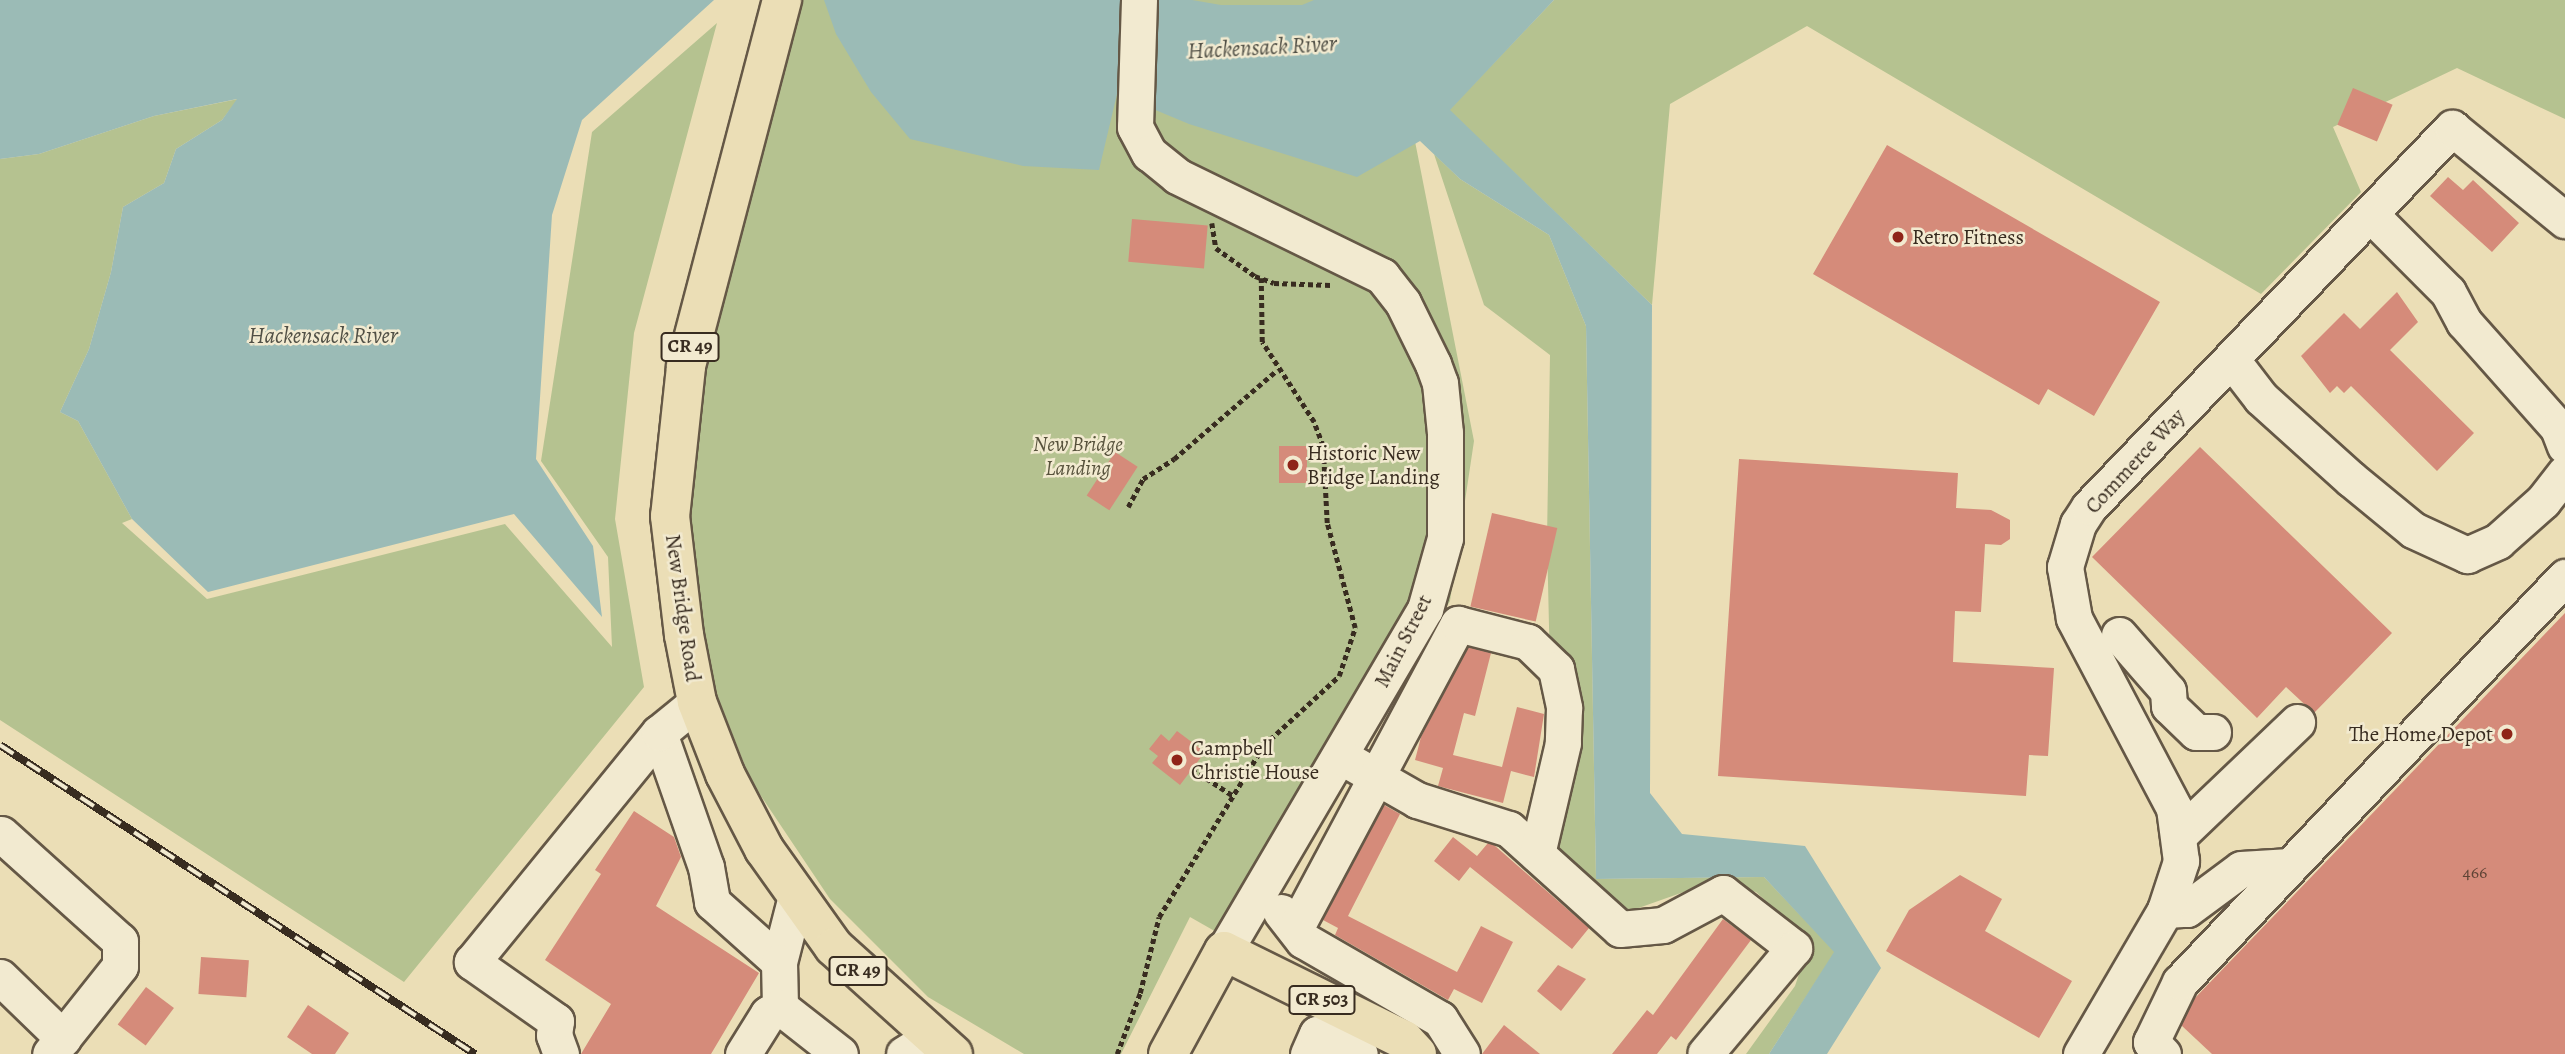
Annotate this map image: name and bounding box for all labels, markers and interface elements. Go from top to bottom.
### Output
water label: Hackensack River [1187,30,1337,66]
place label: Retro Fitness [1912,224,2024,250]
marker: Retro Fitness [1890,229,1906,245]
water label: Hackensack River [248,322,398,350]
road number: CR 49 [660,332,720,362]
street label: Commerce Way [2080,403,2190,519]
park label: New Bridge Landing [1033,431,1123,481]
place label: Historic New Bridge Landing [1307,440,1440,490]
marker: Historic New Bridge Landing [1285,457,1301,473]
street label: New Bridge Road [660,533,706,683]
street label: Main Street [1369,590,1437,692]
place label: The Home Depot [2349,721,2493,747]
marker: The Home Depot [2499,726,2515,742]
place label: Campbell Christie House [1191,735,1319,785]
marker: Campbell Christie House [1169,752,1185,768]
house number: 466 [2463,861,2487,883]
road number: CR 49 [828,956,888,987]
road number: CR 503 [1287,984,1357,1016]

